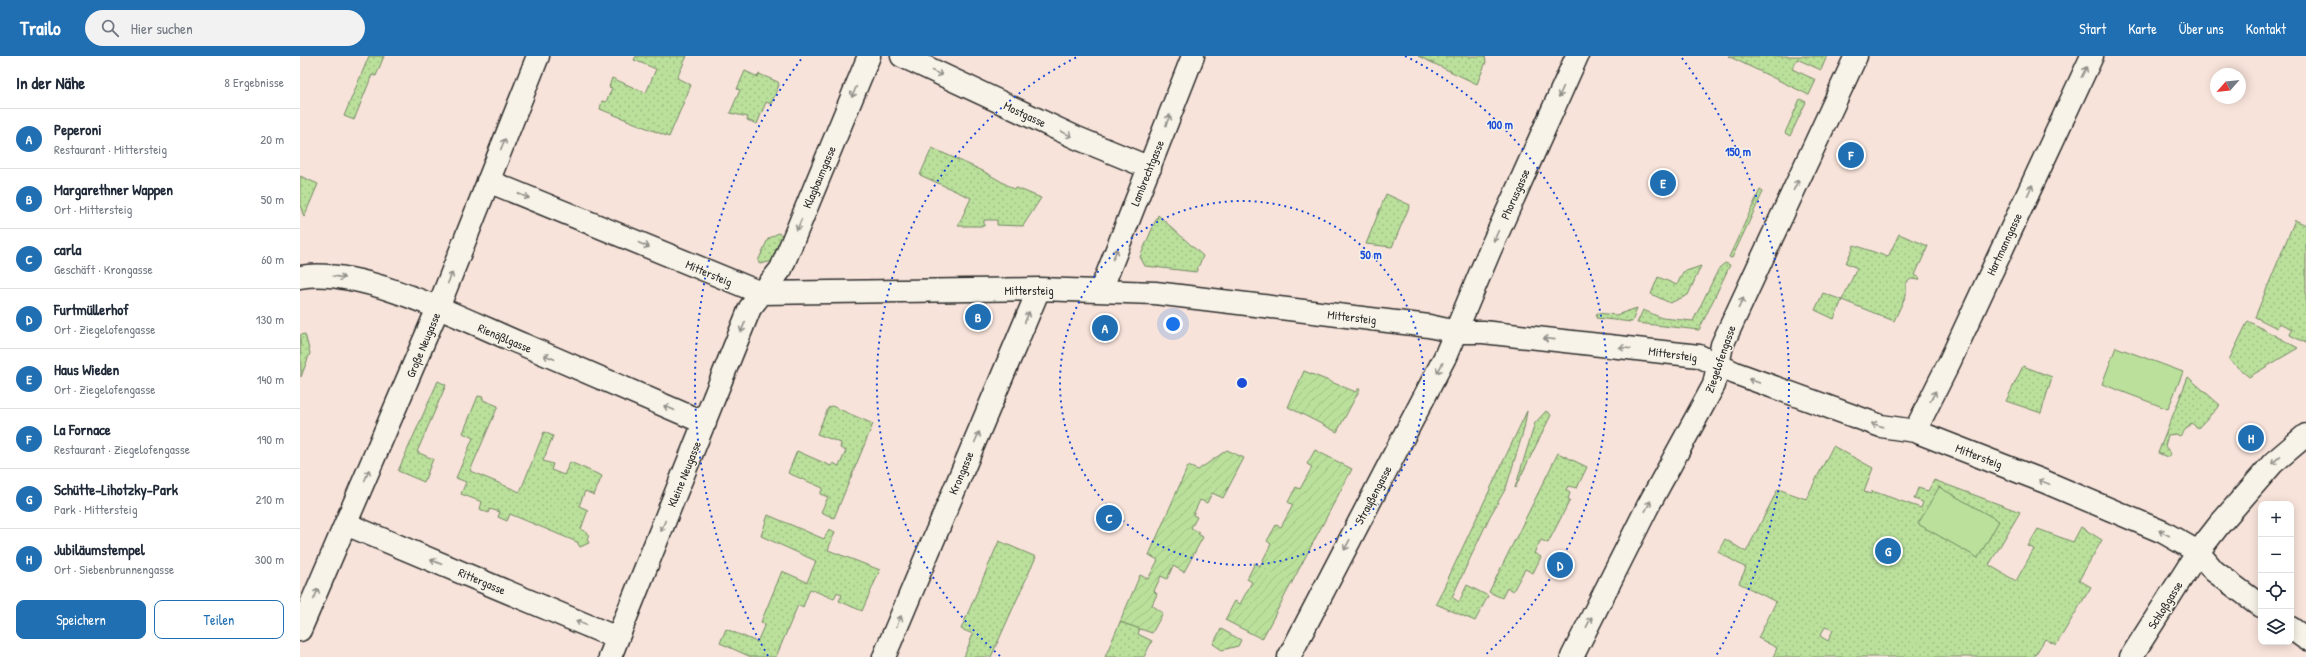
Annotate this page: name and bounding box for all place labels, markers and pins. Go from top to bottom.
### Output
pin: F [1838,140,1864,170]
pin: E [1650,168,1676,198]
pin: B [965,302,991,332]
pin: A [1092,313,1118,343]
centre of rings [1235,376,1249,390]
pin: H [2238,423,2264,453]
pin: C [1096,503,1122,533]
pin: G [1875,536,1901,566]
pin: D [1547,550,1573,580]

